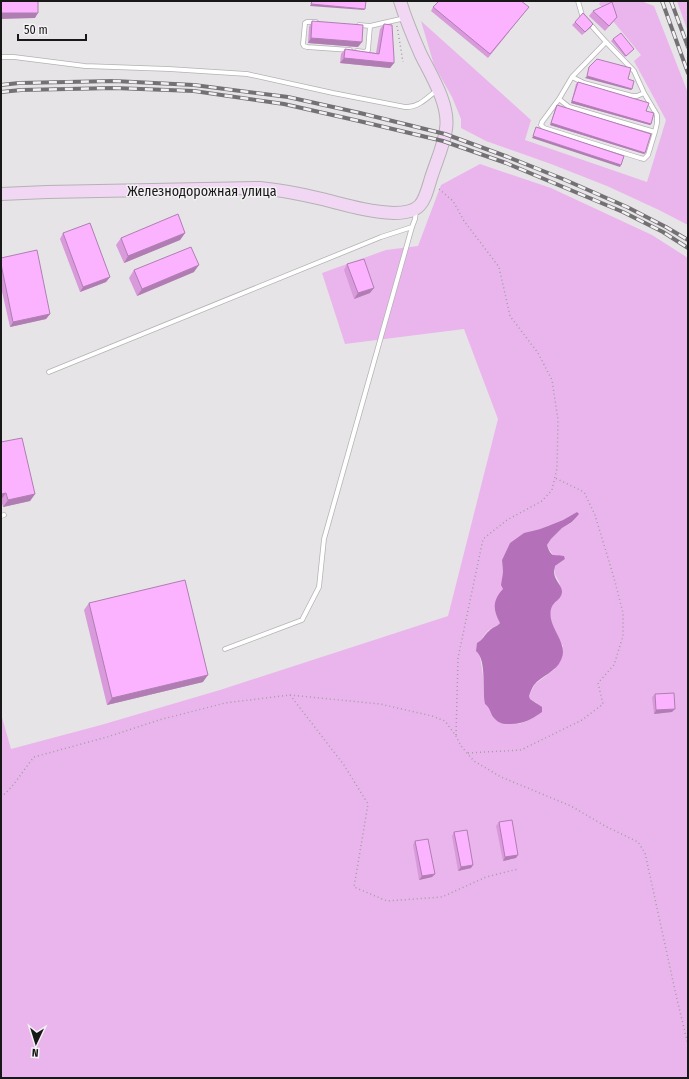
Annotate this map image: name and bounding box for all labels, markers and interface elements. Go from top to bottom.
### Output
scale bar [18,16,86,42]
text: 50 m [24,23,48,37]
street label: Железнодорожная улица [127,183,277,200]
north arrow [16,1023,56,1063]
text: N [32,1046,39,1059]

